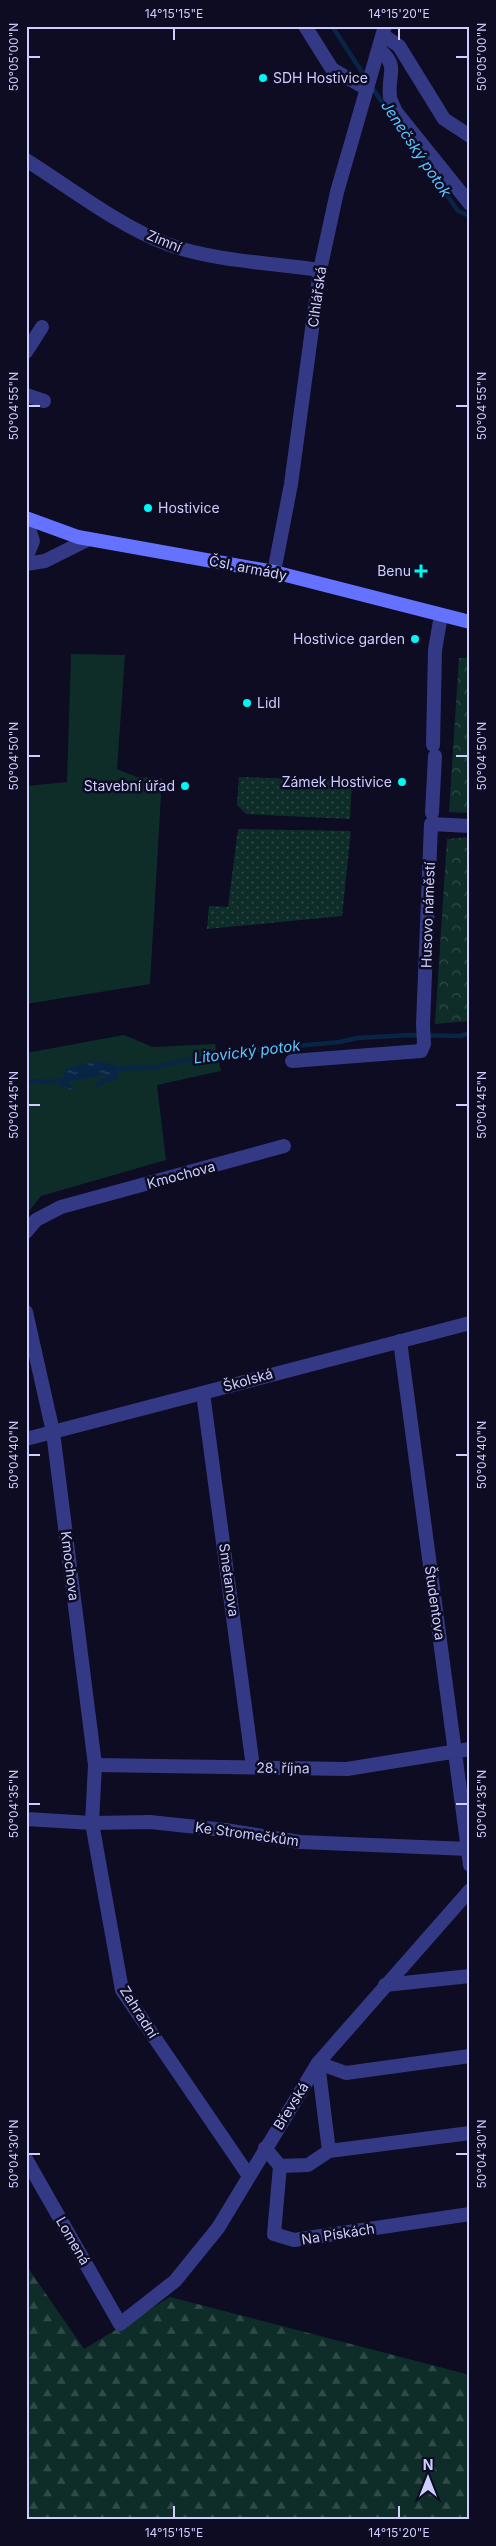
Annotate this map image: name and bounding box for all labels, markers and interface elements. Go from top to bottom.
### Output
text: 14°15'15"E [145,6,203,21]
text: 14°15'20"E [368,6,430,21]
text: 50°05'00"N [6,23,21,91]
text: 50°05'00"N [474,23,489,91]
place label: SDH Hostivice [273,69,368,86]
marker: SDH Hostivice [257,72,269,84]
water label: Jenečský potok [377,97,456,201]
street label: Zimní [144,226,185,255]
street label: Cihlářská [304,265,329,328]
text: 50°04'55"N [6,372,21,440]
text: 50°04'55"N [474,372,489,440]
place label: Hostivice [158,499,220,516]
marker: Hostivice [142,502,154,514]
street label: Čsl. armády [208,552,289,583]
place label: Benu [377,562,411,579]
marker: Benu [415,565,427,577]
place label: Hostivice garden [293,630,405,647]
marker: Hostivice garden [409,633,421,645]
place label: Lidl [257,694,280,711]
marker: Lidl [241,697,253,709]
text: 50°04'50"N [6,722,21,790]
text: 50°04'50"N [474,722,489,790]
place label: Zámek Hostivice [282,773,392,790]
marker: Zámek Hostivice [396,776,408,788]
place label: Stavební úřad [84,777,175,794]
marker: Stavební úřad [179,780,191,792]
street label: Husovo náměstí [417,861,438,968]
water label: Litovický potok [193,1035,302,1067]
text: 50°04'45"N [6,1071,21,1139]
text: 50°04'45"N [474,1071,489,1139]
street label: Kmochova [145,1157,217,1192]
street label: Školská [221,1364,275,1395]
text: 50°04'40"N [6,1421,21,1489]
text: 50°04'40"N [474,1421,489,1489]
street label: Kmochova [58,1530,83,1602]
street label: Smetanova [216,1542,243,1618]
street label: Študentova [422,1565,449,1641]
street label: 28. října [256,1759,310,1776]
text: 50°04'35"N [6,1770,21,1838]
text: 50°04'35"N [474,1770,489,1838]
street label: Ke Stromečkům [194,1818,300,1849]
street label: Zahradní [117,1983,162,2041]
street label: Břevská [269,2079,312,2133]
text: 50°04'30"N [6,2120,21,2188]
text: 50°04'30"N [474,2120,489,2188]
street label: Lomená [53,2214,94,2268]
street label: Na Pískách [300,2219,376,2248]
north arrow [404,2454,454,2504]
text: N [423,2456,433,2473]
text: 14°15'15"E [145,2525,203,2540]
text: 14°15'20"E [368,2525,430,2540]

